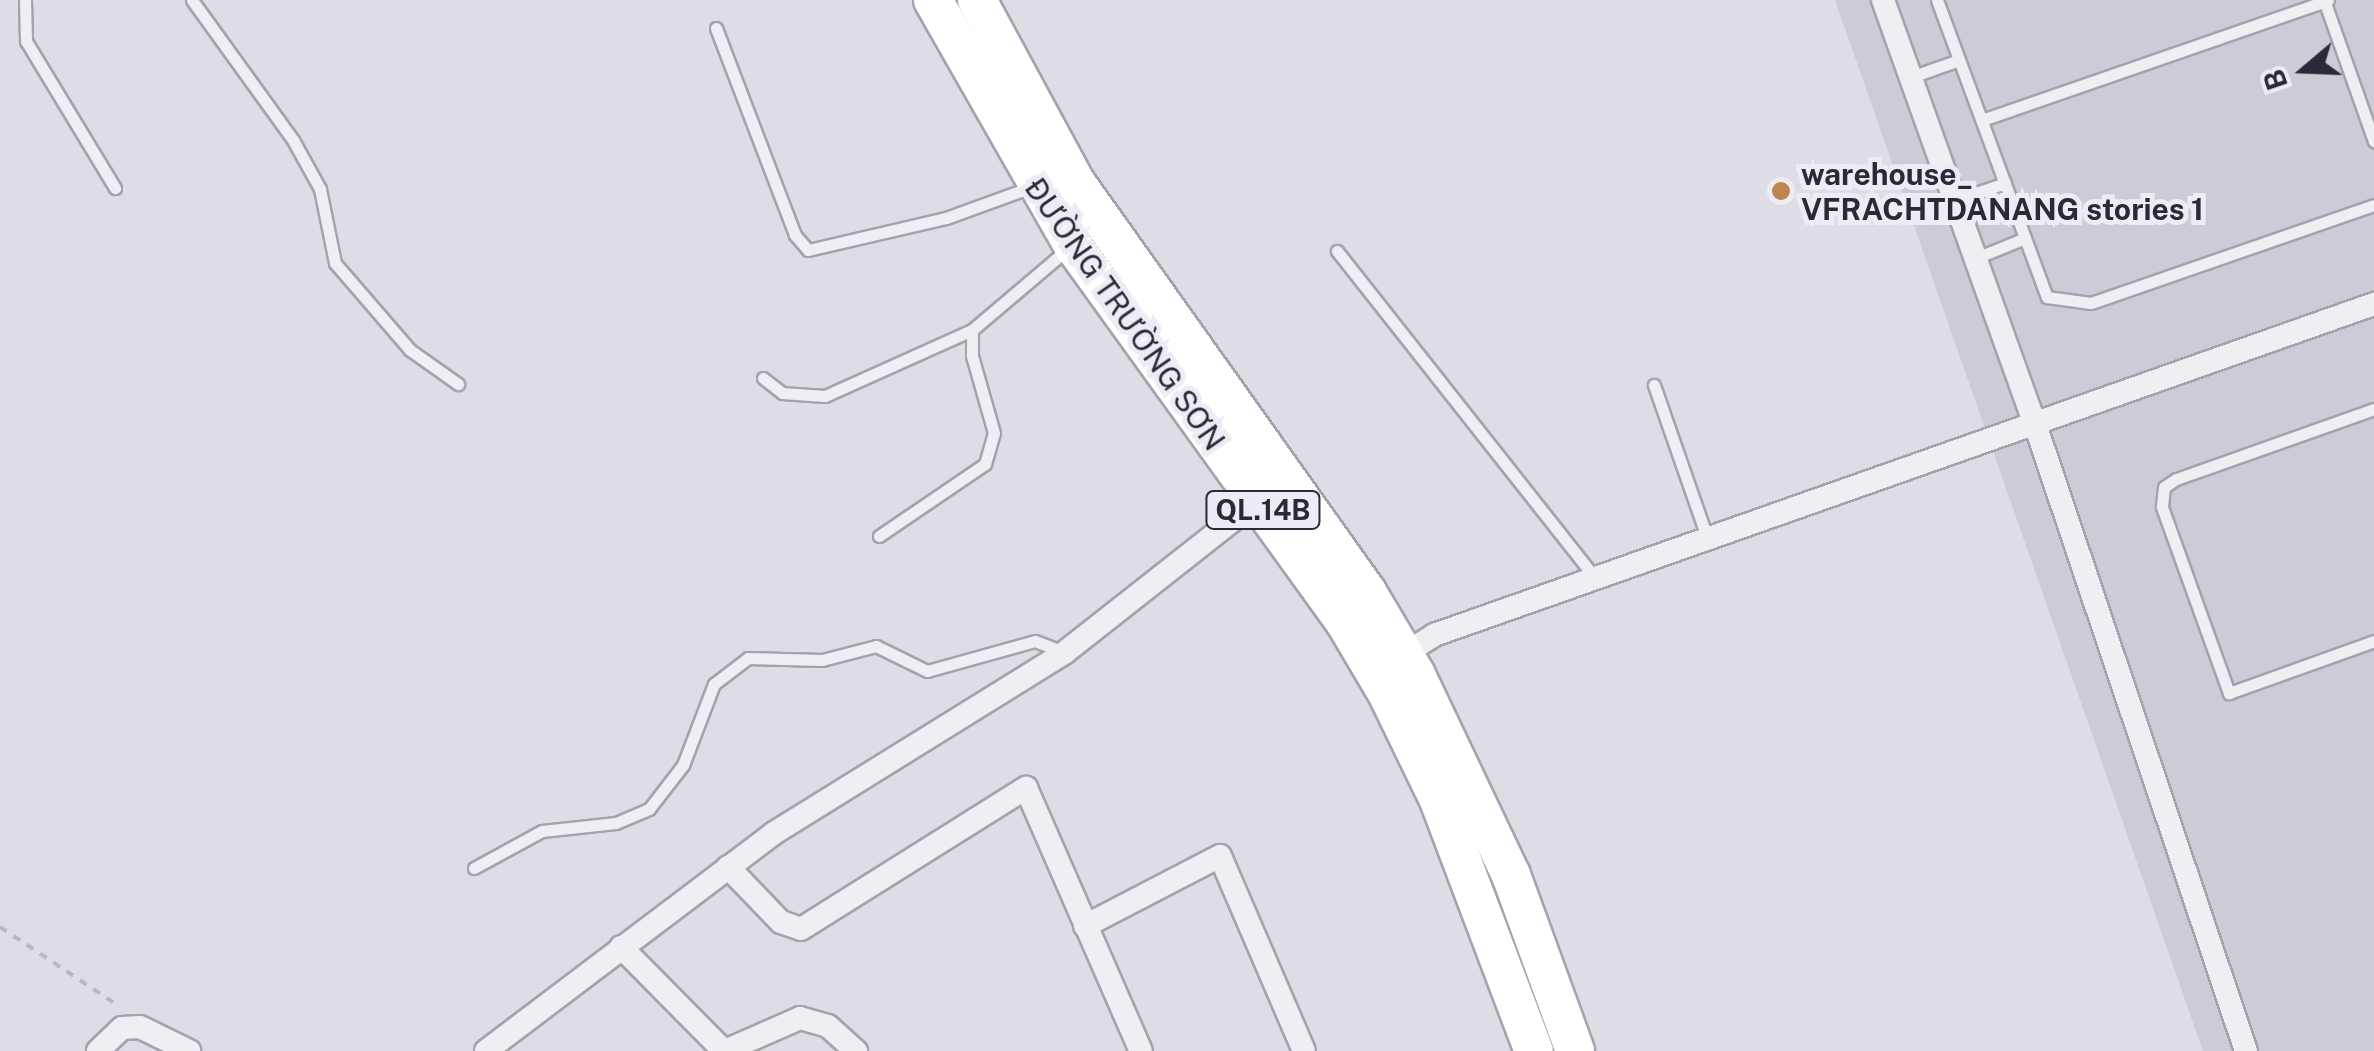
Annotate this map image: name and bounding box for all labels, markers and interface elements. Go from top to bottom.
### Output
north arrow [2254,20,2354,120]
text: B [2256,66,2294,94]
place label: warehouse_ VFRACHTDANANG stories 1 [1801,156,2204,226]
street label: ĐƯỜNG TRƯỜNG SƠN [1017,171,1233,457]
marker: warehouse_ VFRACHTDANANG stories 1 [1770,180,1792,202]
road number: QL.14B [1203,487,1323,533]

